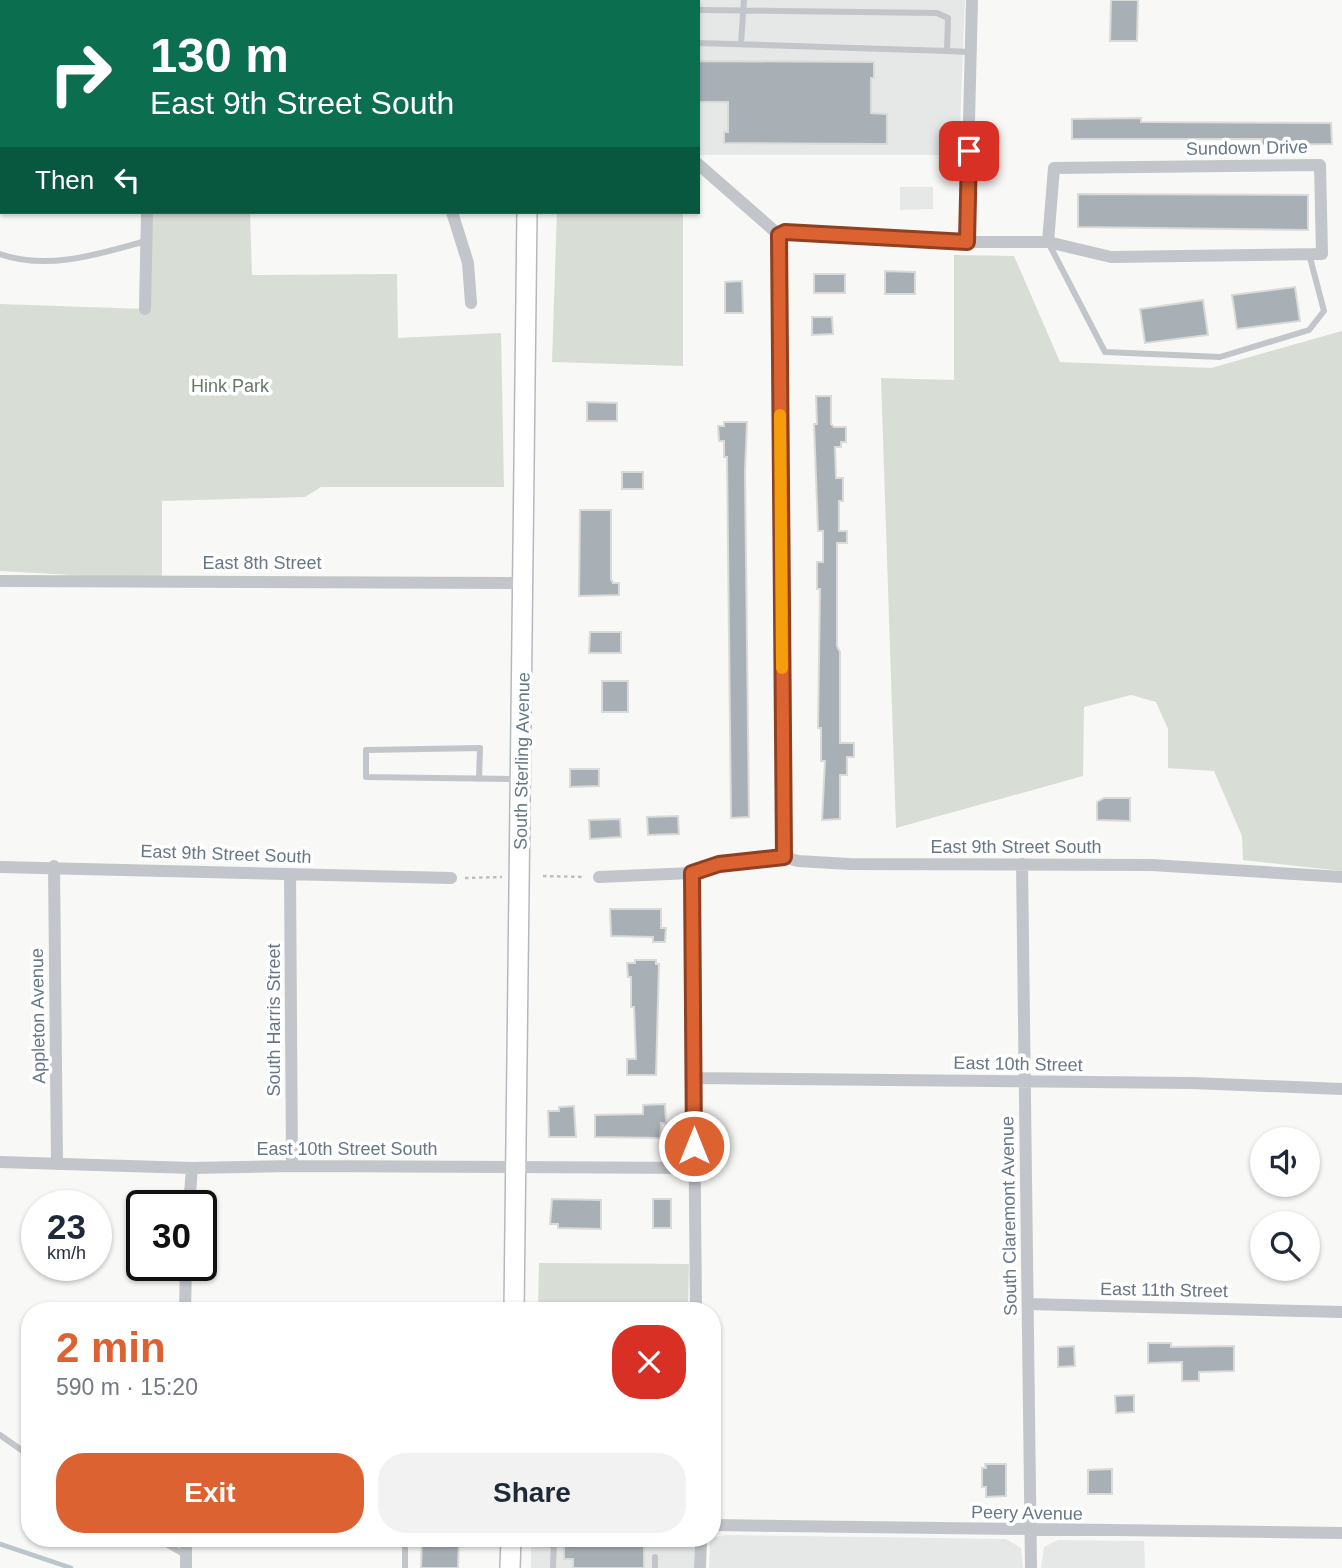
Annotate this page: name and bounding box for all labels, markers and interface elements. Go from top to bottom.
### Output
icon: right [35,28,126,119]
text: 130 m [150,28,289,82]
text: East 9th Street South [150,85,454,121]
pin [939,121,999,181]
icon: arrive [950,132,988,170]
street label: Sundown Drive [1186,137,1308,159]
icon: left [108,161,146,199]
text: Then [35,165,94,195]
park label: Hink Park [191,376,270,396]
street label: East 8th Street [202,553,322,573]
street label: South Sterling Avenue [510,672,534,850]
street label: East 9th Street South [930,837,1102,857]
street label: East 9th Street South [140,841,312,867]
street label: South Harris Street [264,943,284,1097]
street label: Appleton Avenue [27,948,49,1084]
street label: East 10th Street [953,1053,1083,1075]
position arrow [657,1109,731,1183]
street label: South Claremont Avenue [997,1116,1021,1316]
map controls [1250,1127,1320,1281]
button: sound [1250,1127,1320,1197]
street label: East 10th Street South [256,1139,438,1159]
speed limit sign: 30 [126,1190,217,1281]
text: 23 [47,1207,86,1246]
button: search [1250,1211,1320,1281]
text: km/h [47,1243,86,1263]
street label: East 11th Street [1100,1279,1228,1301]
text: 2 min [56,1324,166,1371]
button: close [612,1325,686,1399]
text: 590 m · 15:20 [56,1374,198,1400]
button: Exit [56,1453,364,1533]
button: Share [378,1453,686,1533]
street label: Peery Avenue [971,1502,1083,1524]

